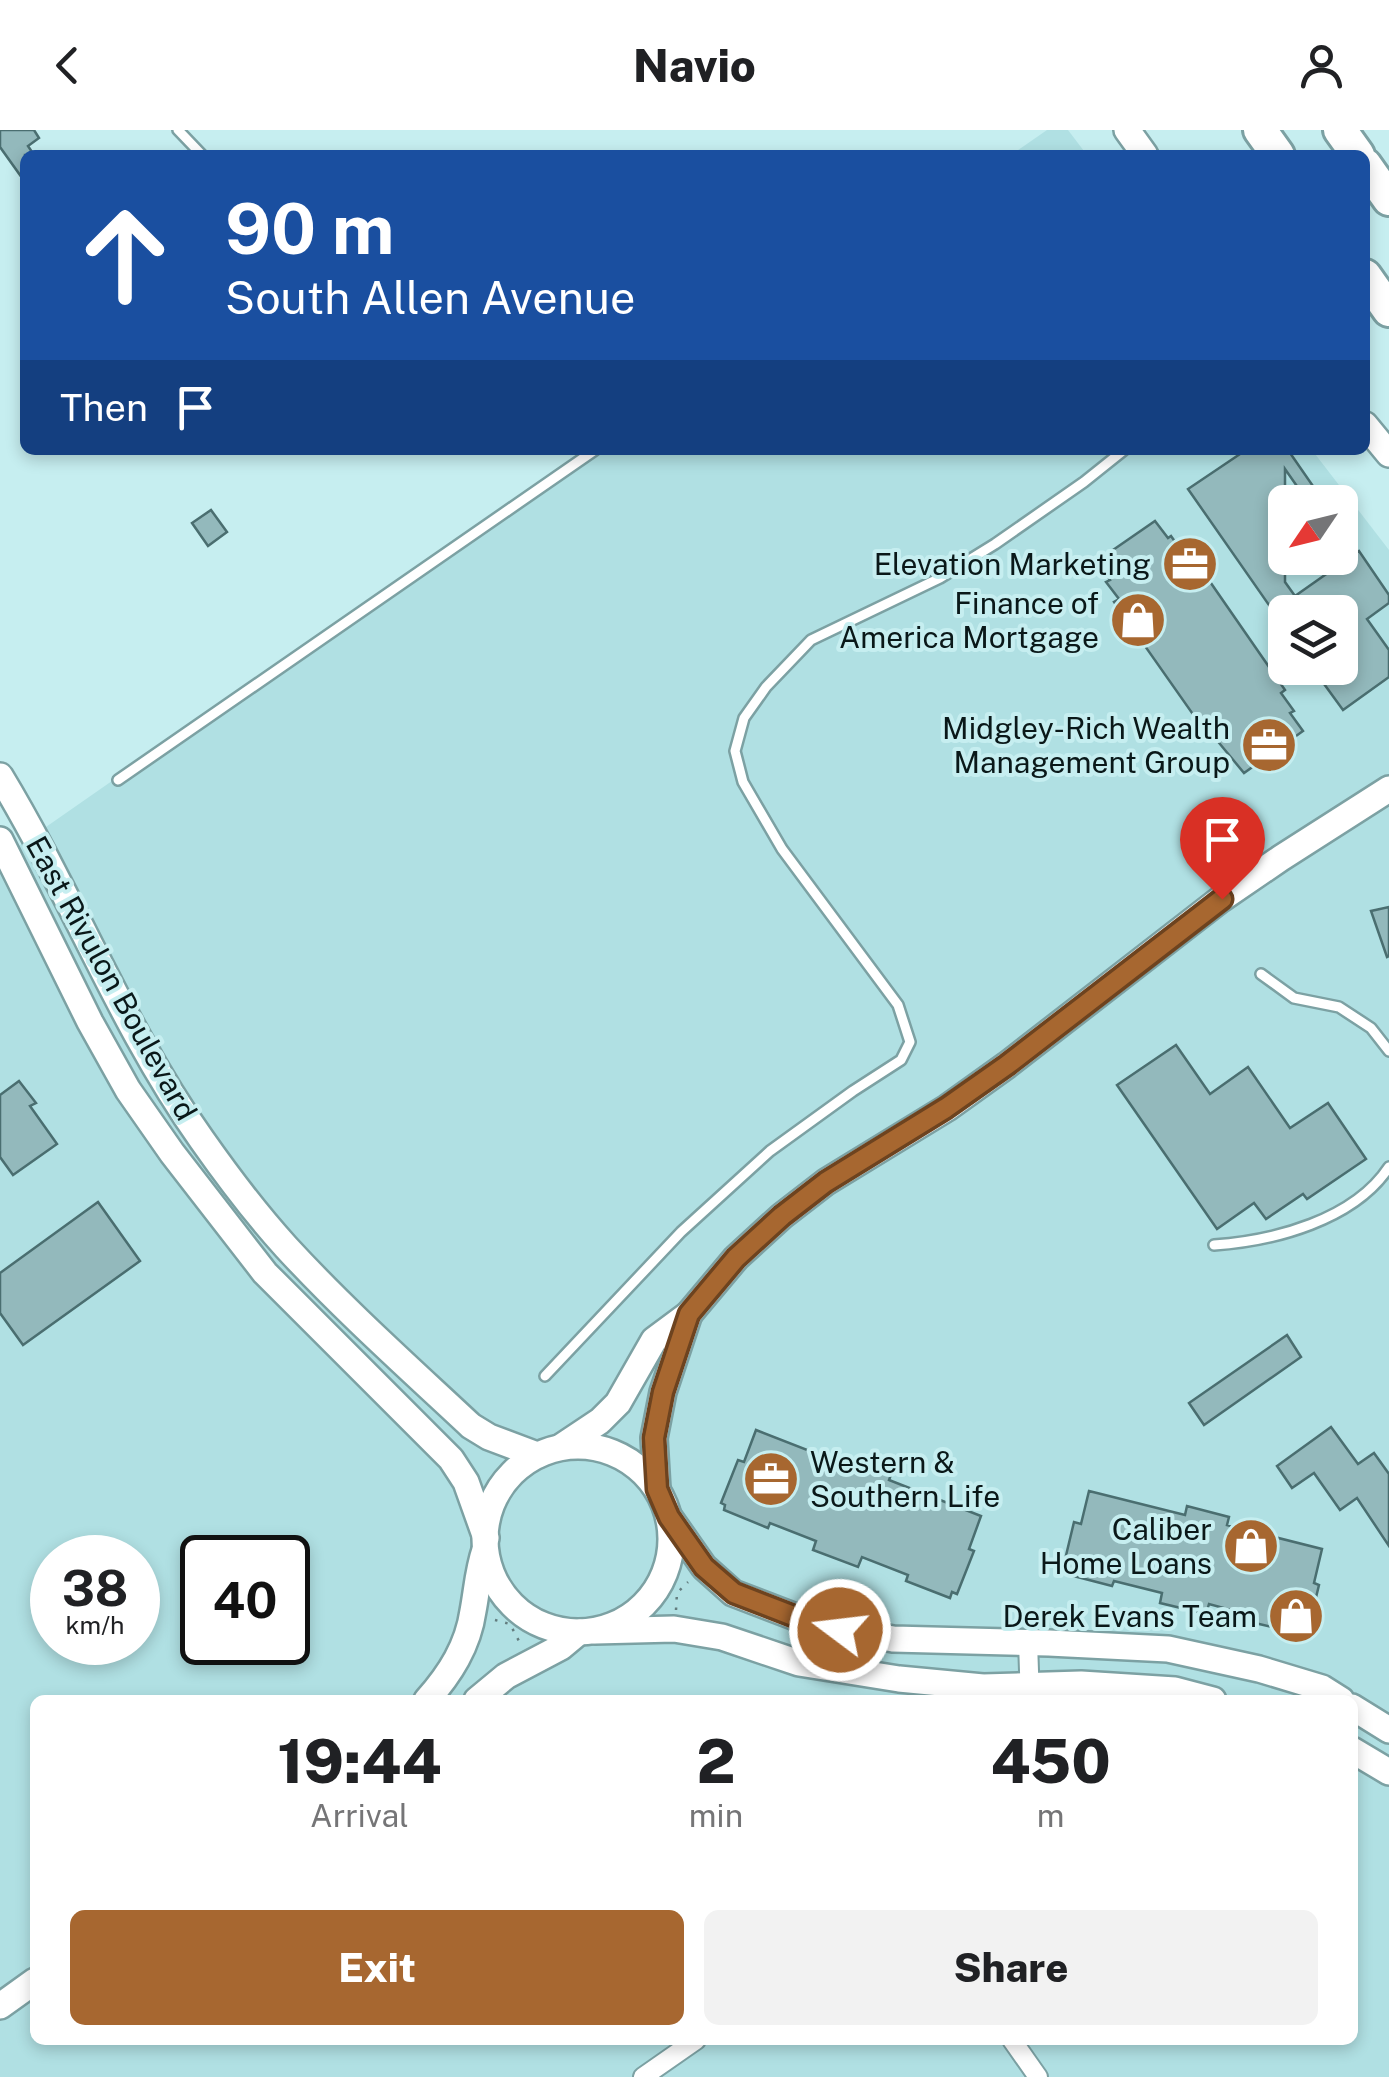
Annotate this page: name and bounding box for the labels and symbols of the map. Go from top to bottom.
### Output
north arrow [1268,485,1358,575]
office icon: Elevation Marketing [1160,534,1220,594]
place label: Elevation Marketing [874,546,1151,582]
place label: Finance of America Mortgage [839,585,1099,655]
shop icon: Finance of America Mortgage [1108,590,1168,650]
place label: Midgley-Rich Wealth Management Group [942,710,1230,780]
office icon: Midgley-Rich Wealth Management Group [1239,715,1299,775]
pin [1180,797,1265,900]
street label: East Rivulon Boulevard [19,830,205,1126]
place label: Western & Southern Life [810,1444,1000,1514]
office icon: Western & Southern Life [741,1449,801,1509]
place label: Caliber Home Loans [1040,1511,1212,1581]
shop icon: Caliber Home Loans [1221,1516,1281,1576]
speed limit sign: 40 [180,1535,310,1665]
position arrow [788,1578,892,1682]
shop icon: Derek Evans Team [1266,1586,1326,1646]
place label: Derek Evans Team [1002,1598,1257,1634]

